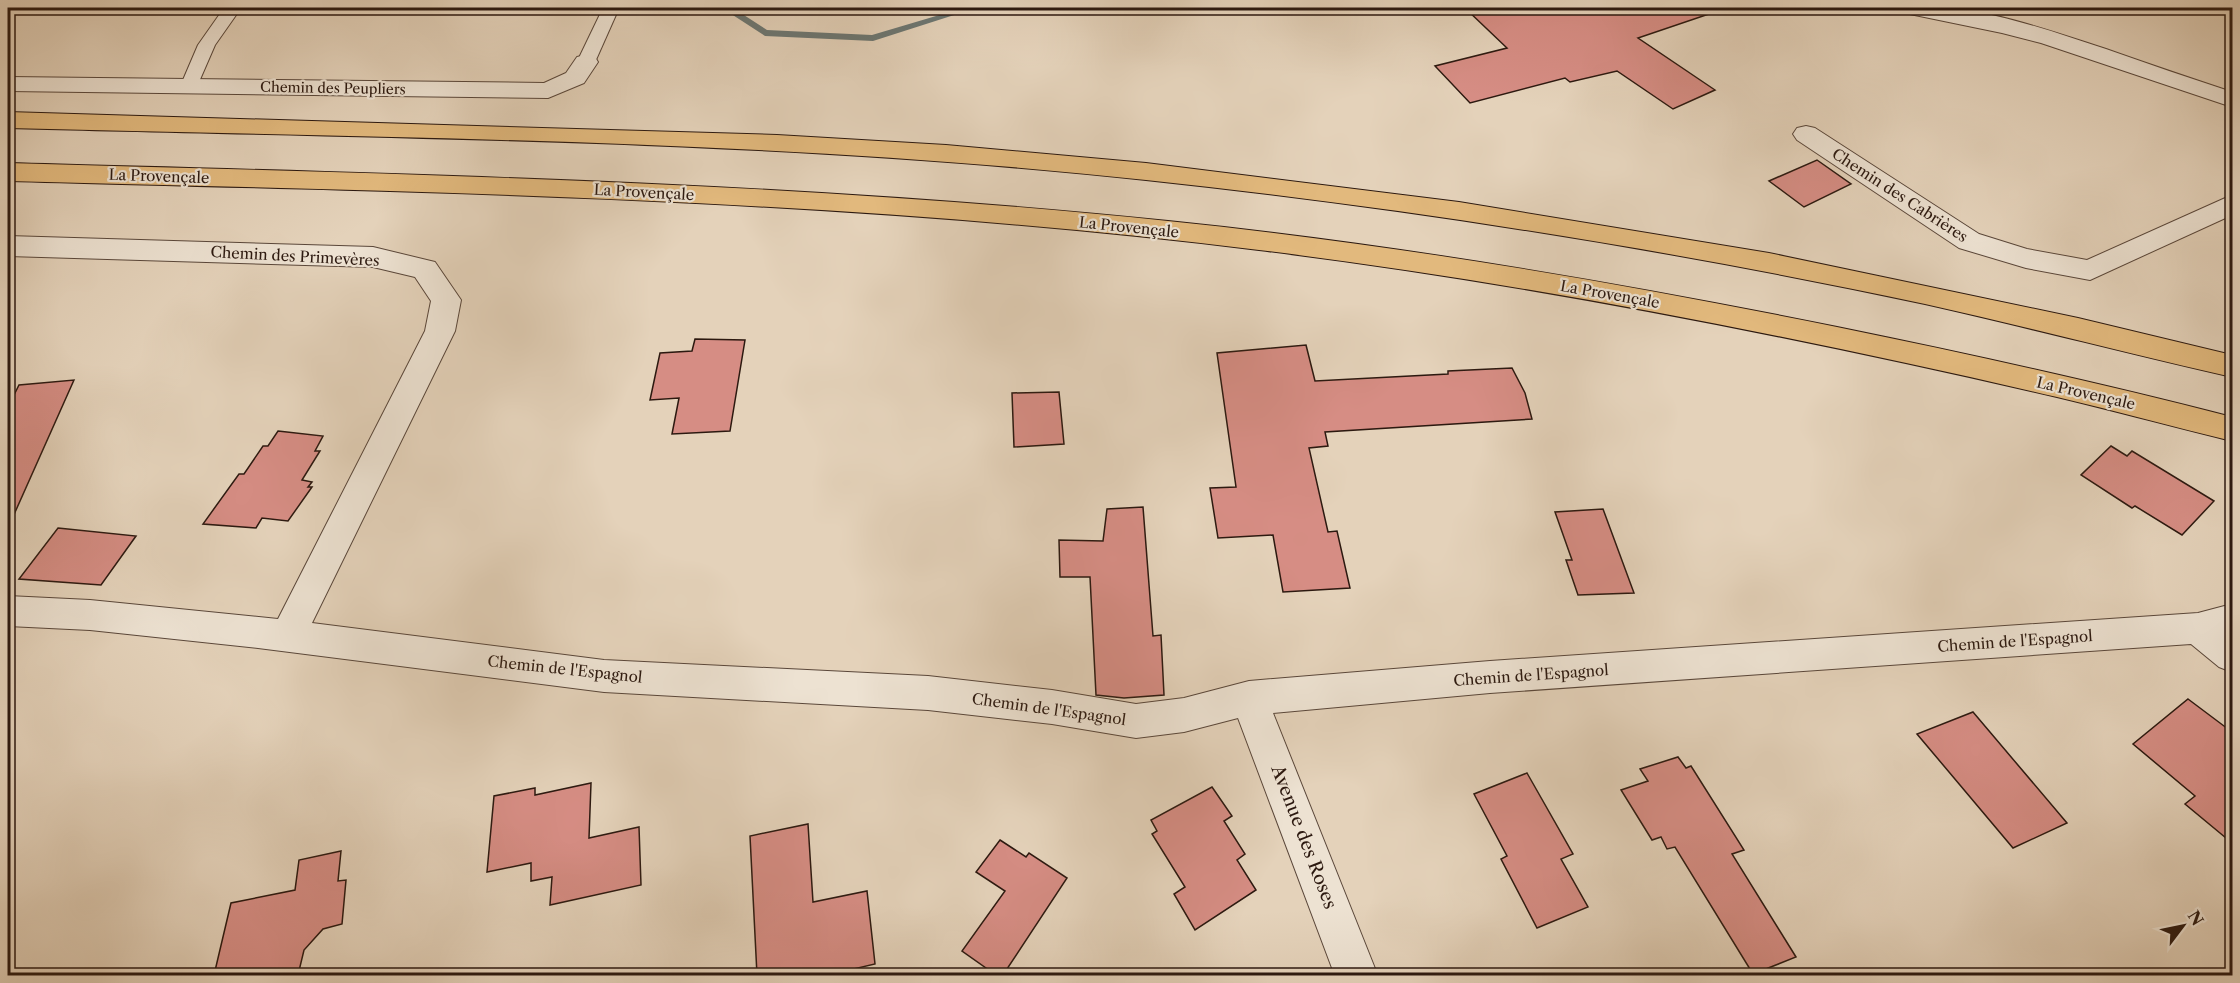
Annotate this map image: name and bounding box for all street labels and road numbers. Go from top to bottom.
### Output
street label: Chemin des Peupliers [260,78,406,98]
street label: Chemin des Cabrières [1828,144,1972,246]
street label: La Provençale [108,165,210,187]
street label: La Provençale [593,180,695,204]
street label: La Provençale [1078,212,1180,242]
street label: Chemin des Primevères [210,242,380,270]
street label: La Provençale [1559,276,1661,312]
street label: La Provençale [2035,372,2137,414]
street label: Chemin de l'Espagnol [1937,626,2094,656]
street label: Chemin de l'Espagnol [487,651,644,687]
street label: Chemin de l'Espagnol [1453,660,1610,690]
street label: Chemin de l'Espagnol [971,689,1128,729]
street label: Avenue des Roses [1266,761,1342,912]

